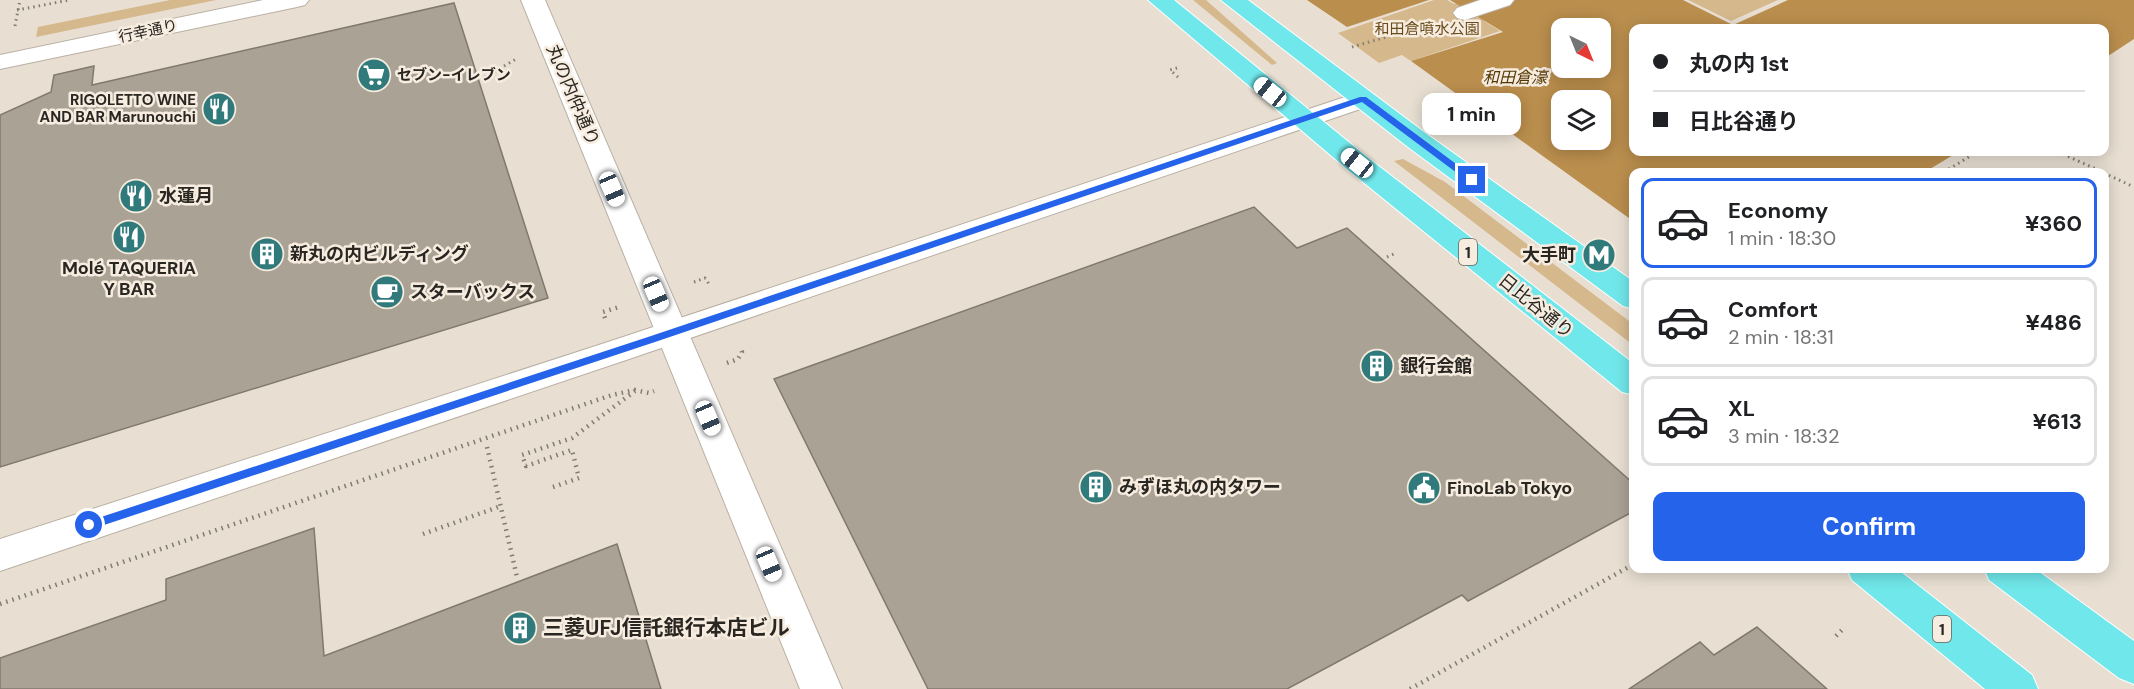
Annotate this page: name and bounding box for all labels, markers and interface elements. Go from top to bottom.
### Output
street label: 行幸通り [117,15,179,47]
north arrow [1551,18,1611,78]
map controls [1551,18,1611,150]
park label: 和田倉噴水公園 [1374,19,1480,39]
street label: 丸の内仲通り [541,41,605,149]
text: 丸の内 1st [1689,49,1789,78]
supermarket icon: セブン-イレブン [356,57,392,93]
place label: セブン-イレブン [397,65,511,85]
water label: 和田倉濠 [1483,67,1550,88]
car [1250,74,1290,110]
place label: RIGOLETTO WINE AND BAR Marunouchi [40,90,196,127]
button: layers [1551,90,1611,150]
restaurant icon: RIGOLETTO WINE AND BAR Marunouchi [201,91,237,127]
callout: 1 min [1422,93,1522,135]
text: 1 min [1447,101,1496,127]
text: 日比谷通り [1689,107,1799,136]
car [1337,145,1377,181]
route end [1458,166,1485,193]
car [597,169,627,209]
restaurant icon: 水蓮月 [118,178,154,214]
place label: 水蓮月 [159,184,213,208]
icon: car [1656,196,1710,250]
text: Economy [1728,196,1828,225]
text: ¥360 [2025,209,2082,238]
restaurant icon: Molé TAQUERIA Y BAR [111,219,147,255]
text: 1 min · 18:30 [1728,225,1836,251]
building icon: 新丸の内ビルディング [249,236,285,272]
metro station icon: 大手町 [1581,237,1617,273]
road number: 1 [1459,239,1477,265]
place label: 新丸の内ビルディング [290,242,469,266]
place label: 大手町 [1522,243,1576,267]
place label: Molé TAQUERIA Y BAR [62,256,196,301]
street label: 日比谷通り [1493,268,1579,344]
cafe icon: スターバックス [369,274,405,310]
car [641,274,671,314]
place label: スターバックス [410,280,535,304]
icon: car [1656,295,1710,349]
text: Comfort [1728,295,1818,324]
text: ¥486 [2026,308,2082,337]
text: 2 min · 18:31 [1728,324,1834,350]
building icon: 銀行会館 [1359,348,1395,384]
place label: 銀行会館 [1400,354,1472,378]
icon: car [1656,394,1710,448]
text: XL [1728,394,1755,423]
car [693,398,723,438]
text: ¥613 [2032,407,2082,436]
text: 3 min · 18:32 [1728,423,1840,449]
building icon: みずほ丸の内タワー [1078,469,1114,505]
public building icon: FinoLab Tokyo [1406,470,1442,506]
place label: みずほ丸の内タワー [1119,475,1281,499]
place label: FinoLab Tokyo [1447,476,1572,500]
button: Confirm [1653,492,2085,561]
route start [75,511,102,538]
car [754,544,784,584]
building icon: 三菱UFJ信託銀行本店ビル [502,610,538,646]
place label: 三菱UFJ信託銀行本店ビル [543,614,789,642]
road number: 1 [1933,616,1951,642]

